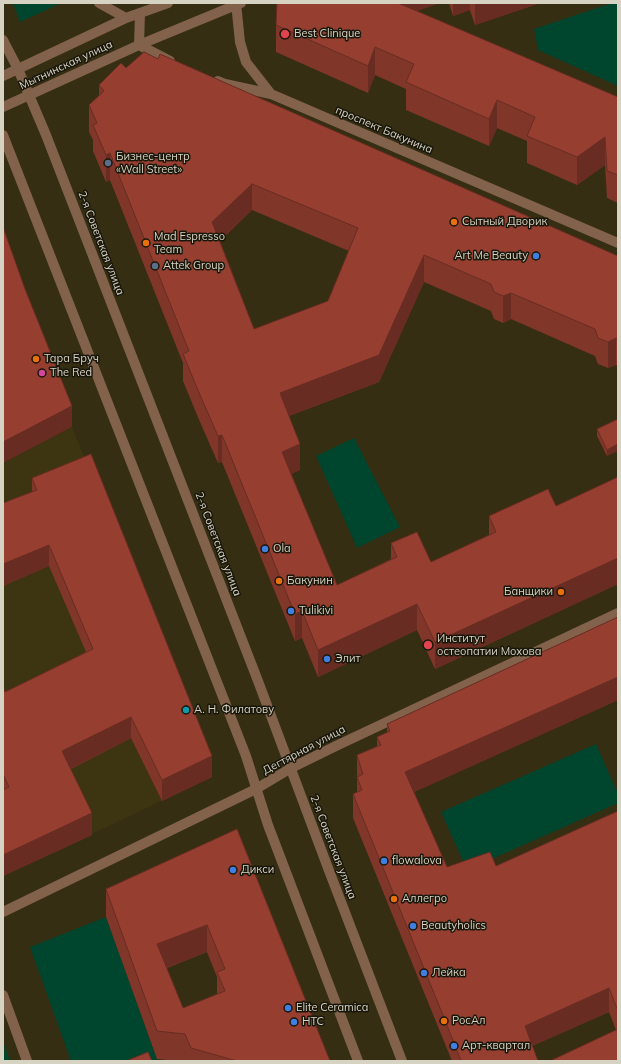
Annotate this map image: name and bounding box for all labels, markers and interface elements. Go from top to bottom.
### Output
place label: Best Clinique [294,27,360,41]
marker: Best Clinique [279,28,291,40]
street label: Мытнинская улица [17,38,115,92]
street label: проспект Бакунина [334,104,434,156]
place label: Бизнес-центр «Wall Street» [116,150,190,176]
marker: Бизнес-центр «Wall Street» [103,158,113,168]
street label: 2-я Советская улица [75,189,127,297]
place label: Сытный Дворик [462,215,547,229]
marker: Сытный Дворик [449,217,459,227]
place label: Mad Espresso Team [154,230,225,256]
marker: Mad Espresso Team [141,238,151,248]
place label: Art Me Beauty [454,249,528,263]
marker: Art Me Beauty [531,251,541,261]
place label: Attek Group [163,259,224,273]
marker: Attek Group [150,261,160,271]
place label: Тара Бруч [44,352,99,366]
marker: Тара Бруч [31,354,41,364]
place label: The Red [50,366,92,380]
marker: The Red [37,368,47,378]
street label: 2-я Советская улица [192,490,244,598]
place label: Ola [273,542,291,556]
marker: Ola [260,544,270,554]
place label: Бакунин [287,574,333,588]
marker: Бакунин [274,576,284,586]
place label: Банщики [504,585,553,599]
marker: Банщики [556,587,566,597]
place label: Tulikivi [299,604,333,618]
marker: Tulikivi [286,606,296,616]
place label: Институт остеопатии Мохова [437,632,541,658]
marker: Институт остеопатии Мохова [422,639,434,651]
place label: Элит [335,652,360,666]
marker: Элит [322,654,332,664]
place label: А. Н. Филатову [194,703,274,717]
marker: А. Н. Филатову [181,705,191,715]
street label: Дегтярная улица [260,723,348,777]
street label: 2-я Советская улица [307,793,359,901]
place label: flowalova [392,854,442,868]
marker: flowalova [379,856,389,866]
place label: Дикси [241,863,274,877]
marker: Дикси [228,865,238,875]
place label: Аллегро [402,892,447,906]
marker: Аллегро [389,894,399,904]
place label: Beautyholics [421,919,486,933]
marker: Beautyholics [408,921,418,931]
place label: Лейка [432,966,466,980]
marker: Лейка [419,968,429,978]
place label: Elite Ceramica [296,1001,368,1015]
marker: Elite Ceramica [283,1003,293,1013]
place label: РосАл [452,1014,485,1028]
place label: HTC [302,1015,324,1029]
marker: РосАл [439,1016,449,1026]
marker: HTC [289,1017,299,1027]
place label: Арт-квартал [462,1039,530,1053]
marker: Арт-квартал [449,1041,459,1051]

